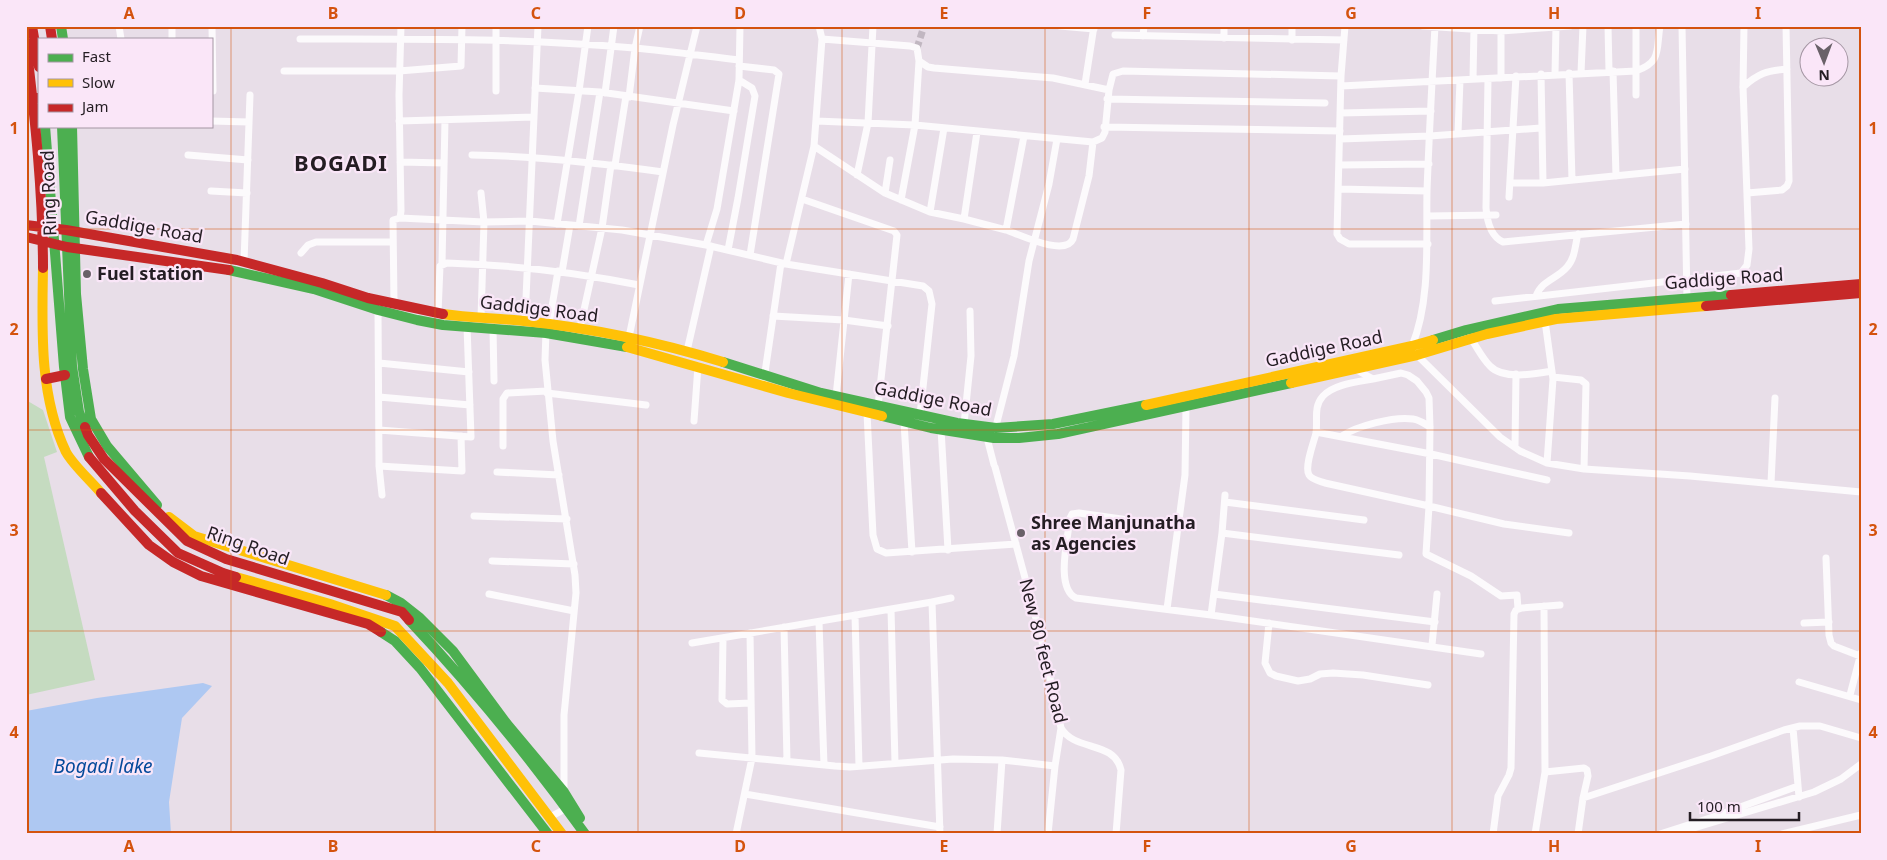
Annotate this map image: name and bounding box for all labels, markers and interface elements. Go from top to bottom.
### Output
text: A [123,2,135,24]
text: B [328,2,338,24]
text: C [531,2,541,24]
text: D [734,2,746,24]
text: E [940,2,949,24]
text: F [1143,2,1151,24]
text: G [1345,2,1357,24]
text: H [1548,2,1560,24]
text: I [1755,2,1761,24]
legend [38,38,212,128]
north arrow [1800,38,1850,88]
text: Fast [82,46,111,66]
text: N [1818,66,1830,85]
text: Slow [82,72,115,92]
text: Jam [80,96,109,116]
text: 1 [9,117,19,139]
text: 1 [1868,117,1878,139]
district label: BOGADI [294,147,388,177]
street label: Ring Road [35,150,61,236]
street label: Gaddige Road [83,204,205,248]
place label: Fuel station [97,261,203,285]
street label: Gaddige Road [1664,262,1784,294]
marker: Fuel station [81,268,93,280]
street label: Gaddige Road [479,289,600,327]
text: 2 [9,318,19,340]
text: 2 [1868,318,1878,340]
street label: Gaddige Road [1263,324,1385,372]
street label: Gaddige Road [872,375,994,421]
place label: Shree Manjunatha as Agencies [1031,510,1196,555]
text: 3 [9,519,19,541]
text: 3 [1868,519,1878,541]
street label: Ring Road [204,520,293,570]
marker: Shree Manjunatha as Agencies [1015,527,1027,539]
street label: New 80 feet Road [1014,576,1074,726]
text: 4 [9,721,19,743]
text: 4 [1868,721,1878,743]
water label: Bogadi lake [54,753,152,779]
scale bar [1690,790,1798,822]
text: 100 m [1697,796,1741,816]
text: A [123,835,135,857]
text: B [328,835,338,857]
text: C [531,835,541,857]
text: D [734,835,746,857]
text: E [940,835,949,857]
text: F [1143,835,1151,857]
text: G [1345,835,1357,857]
text: H [1548,835,1560,857]
text: I [1755,835,1761,857]

